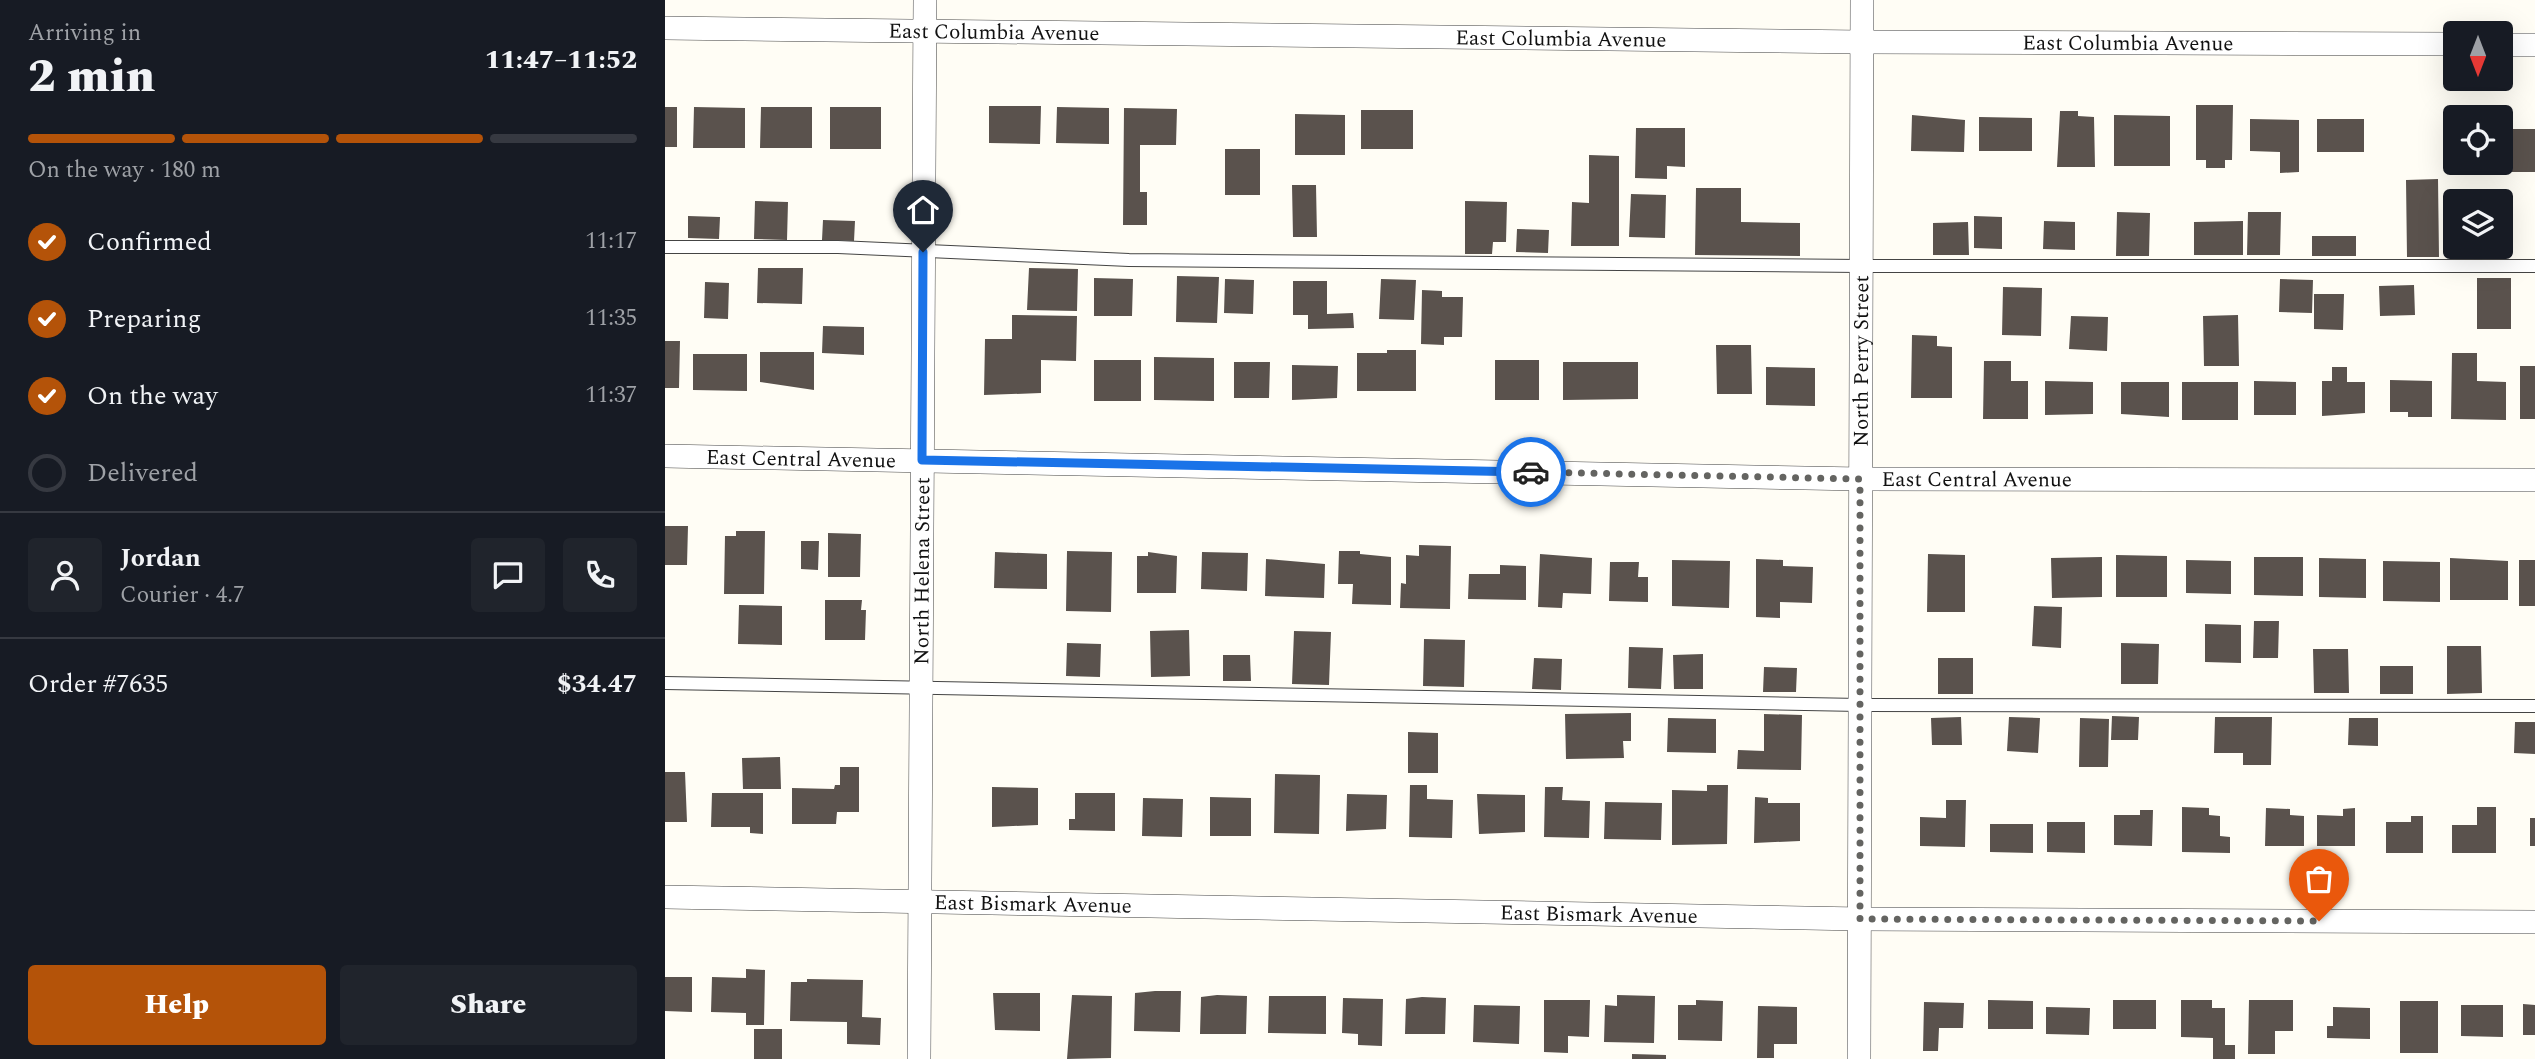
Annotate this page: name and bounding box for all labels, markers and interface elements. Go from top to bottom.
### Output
text: Arriving in [28,16,141,51]
street label: East Columbia Avenue [888,16,1100,50]
north arrow [2443,21,2513,91]
map controls [2443,21,2513,259]
street label: East Columbia Avenue [1455,22,1667,57]
street label: East Columbia Avenue [2022,28,2234,60]
text: 11:47–11:52 [485,40,637,80]
text: 2 min [28,42,155,112]
button: locate [2443,105,2513,175]
text: On the way · 180 m [28,153,221,188]
pin [893,180,953,252]
button: layers [2443,189,2513,259]
icon: home [904,191,942,229]
text: Confirmed [87,222,212,262]
icon: check [28,223,66,261]
text: 11:17 [585,224,637,259]
street label: North Perry Street [1846,275,1878,447]
text: Preparing [87,299,201,339]
icon: check [28,300,66,338]
text: 11:35 [585,301,637,336]
text: On the way [87,376,218,416]
icon: check [28,377,66,415]
text: 11:37 [585,378,637,413]
courier [1496,437,1566,507]
street label: East Central Avenue [705,442,896,477]
text: Delivered [87,453,198,493]
icon: car [1512,453,1550,491]
street label: East Central Avenue [1882,464,2072,496]
street label: North Helena Street [906,477,939,665]
button: person [28,538,102,612]
text: Jordan [120,538,201,578]
button: chat [471,538,545,612]
button: phone [563,538,637,612]
text: Courier · 4.7 [120,578,245,613]
text: Order #7635 [28,664,168,704]
text: $34.47 [557,664,637,704]
pin [2289,849,2349,921]
icon: bag [2300,860,2338,898]
street label: East Bismark Avenue [934,887,1132,923]
street label: East Bismark Avenue [1500,897,1698,933]
button: Help [28,965,326,1045]
button: Share [340,965,637,1045]

